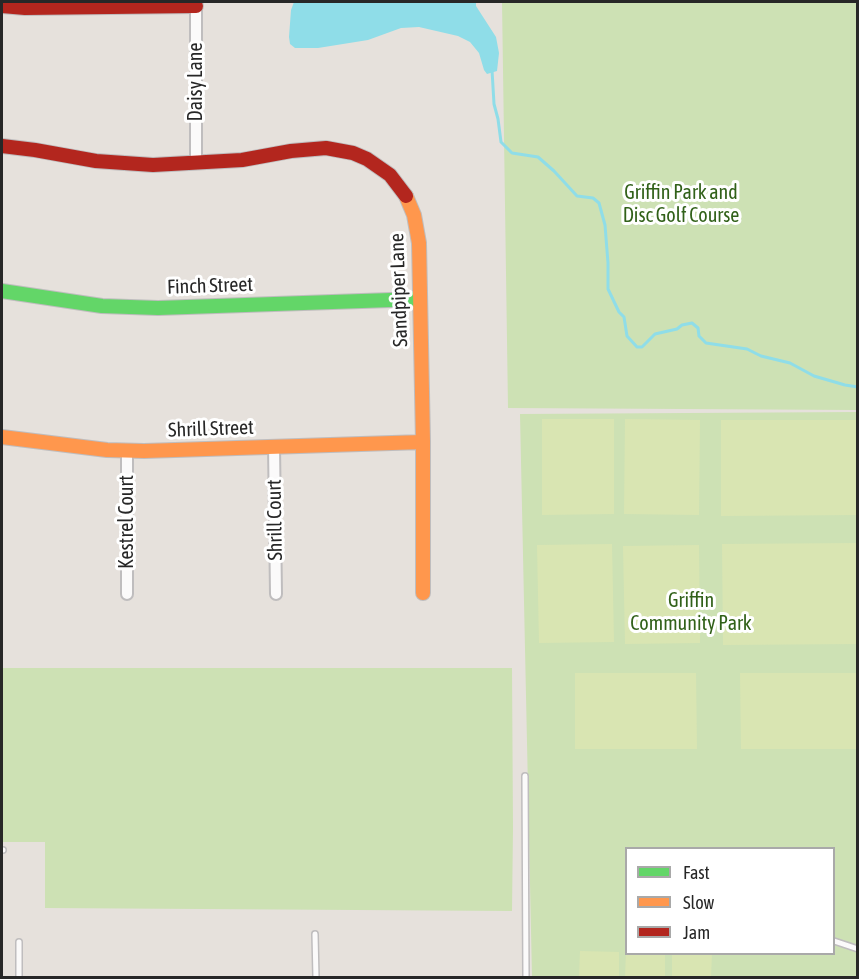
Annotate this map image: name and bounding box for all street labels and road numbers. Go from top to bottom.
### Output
street label: Daisy Lane [184,43,208,121]
street label: Sandpiper Lane [385,233,413,347]
street label: Finch Street [167,273,253,299]
street label: Shrill Street [168,416,254,442]
street label: Kestrel Court [115,475,139,569]
street label: Shrill Court [262,479,288,561]

